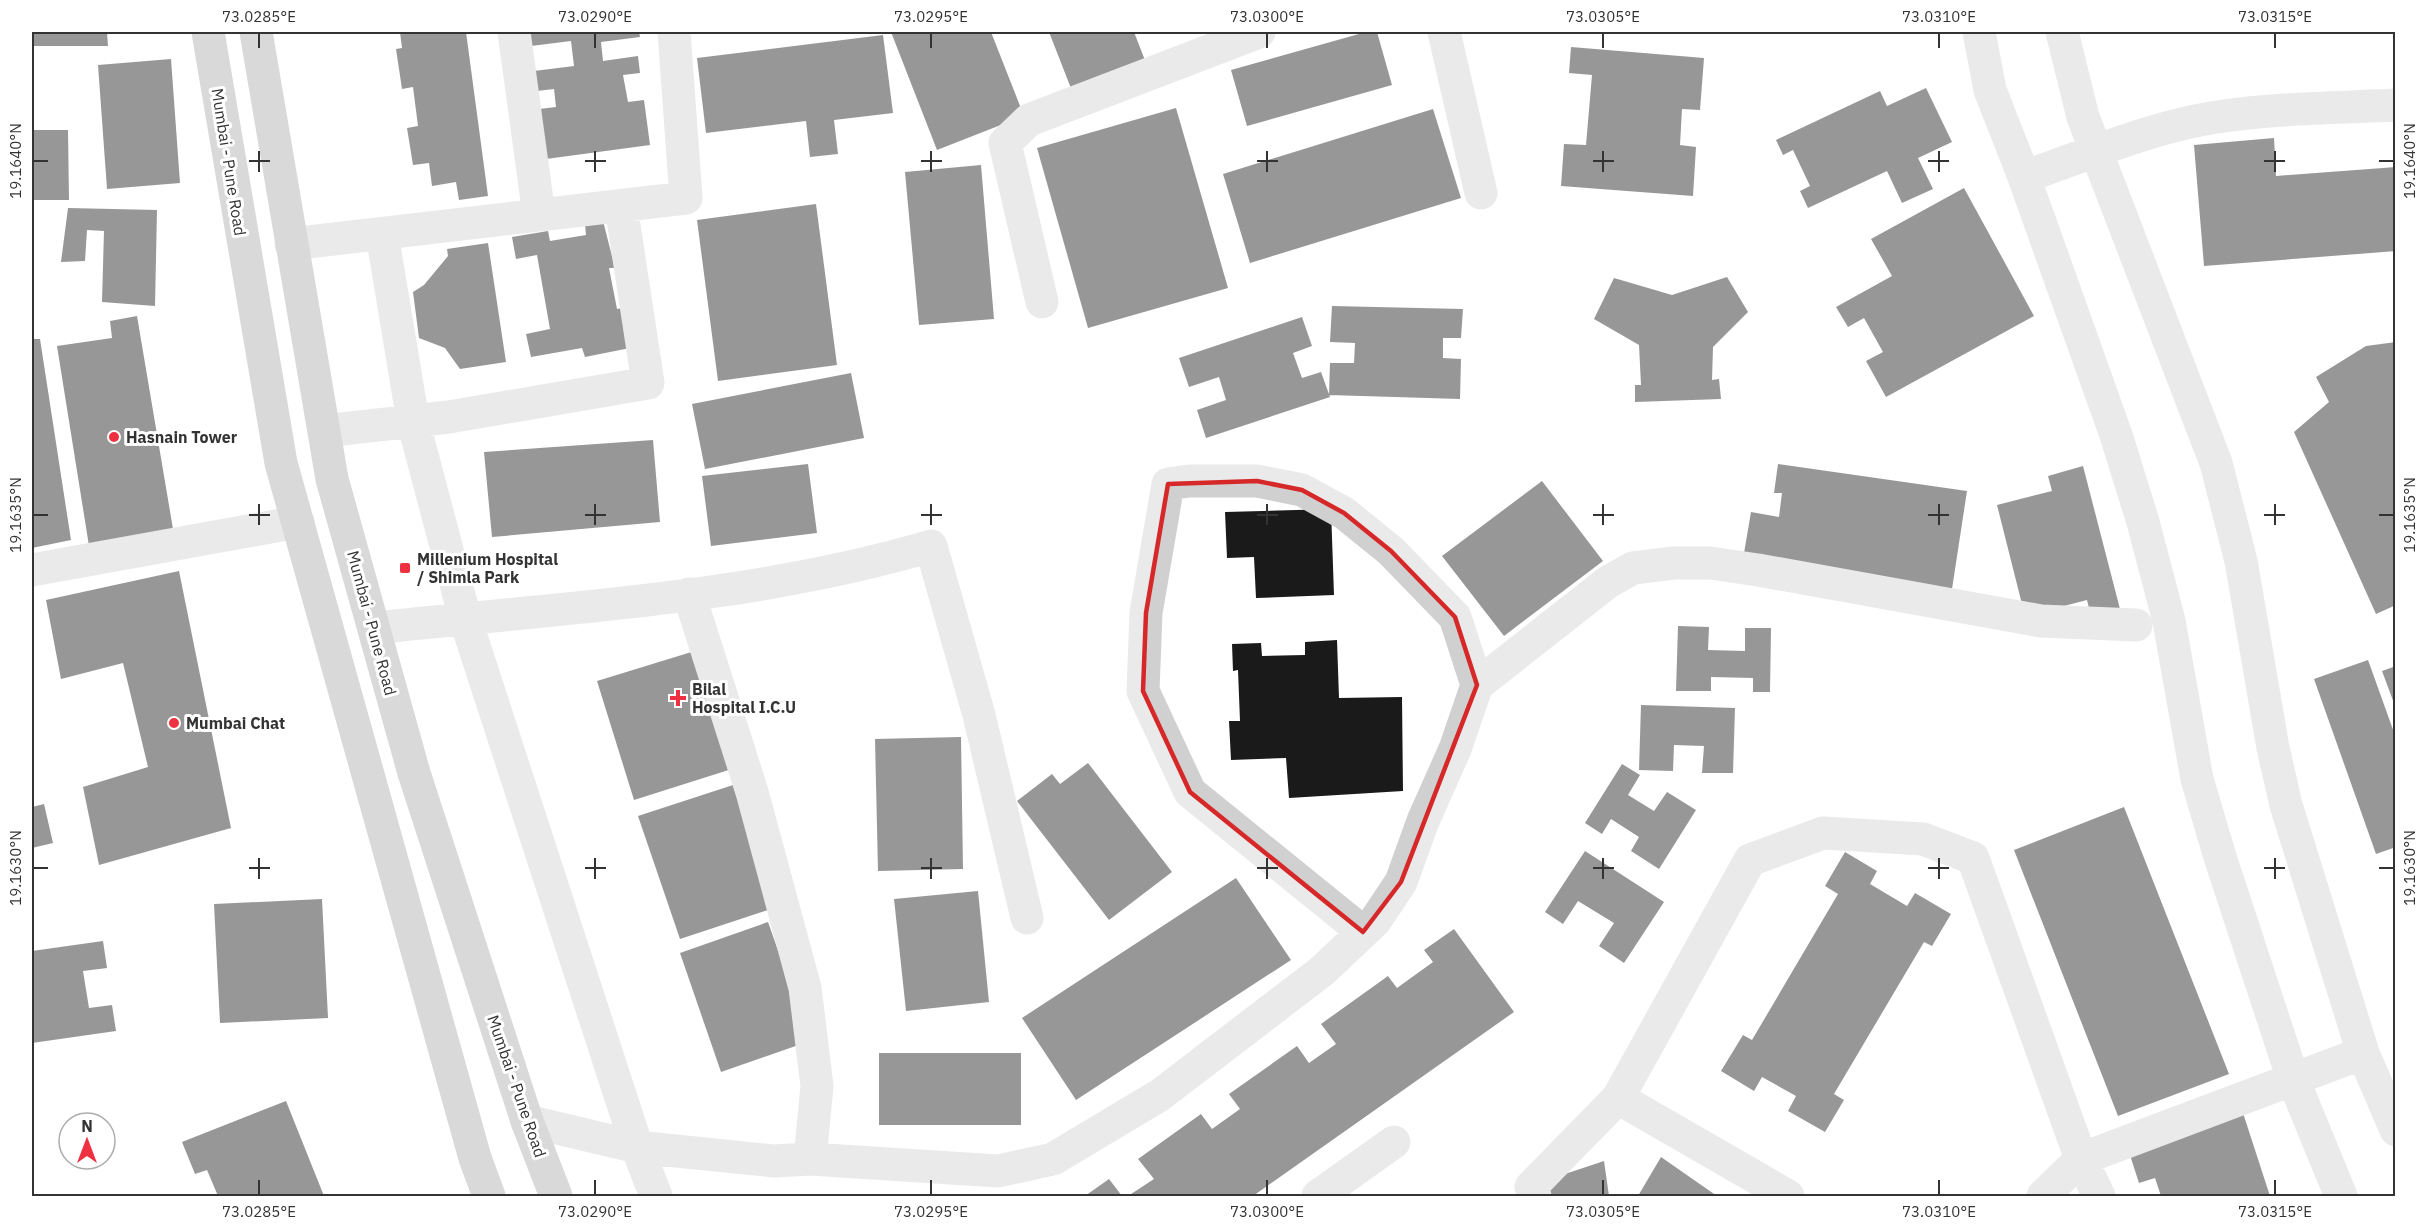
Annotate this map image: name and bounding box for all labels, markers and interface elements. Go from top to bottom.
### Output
text: 73.0285°E [222,7,296,26]
text: 73.0290°E [558,7,632,26]
text: 73.0295°E [894,7,968,26]
text: 73.0300°E [1230,7,1304,26]
text: 73.0305°E [1566,7,1640,26]
text: 73.0310°E [1902,7,1976,26]
text: 73.0315°E [2238,7,2312,26]
street label: Mumbai - Pune Road [207,87,251,237]
text: 19.1640°N [6,123,25,199]
text: 19.1640°N [2400,123,2419,199]
place label: Hasnain Tower [126,427,238,447]
marker: Hasnain Tower [107,430,121,444]
text: 19.1635°N [6,477,25,553]
text: 19.1635°N [2400,477,2419,553]
street label: Mumbai - Pune Road [343,548,401,698]
place label: Millenium Hospital / Shimla Park [417,549,558,587]
marker: Millenium Hospital / Shimla Park [398,561,412,575]
place label: Bilal Hospital I.C.U [692,679,796,717]
marker: Bilal Hospital I.C.U [669,689,687,707]
place label: Mumbai Chat [186,713,285,733]
marker: Mumbai Chat [167,716,181,730]
text: 19.1630°N [6,830,25,906]
text: 19.1630°N [2400,830,2419,906]
street label: Mumbai - Pune Road [483,1012,551,1160]
north arrow [57,1111,117,1171]
text: N [81,1116,93,1136]
text: 73.0285°E [222,1202,296,1221]
text: 73.0290°E [558,1202,632,1221]
text: 73.0295°E [894,1202,968,1221]
text: 73.0300°E [1230,1202,1304,1221]
text: 73.0305°E [1566,1202,1640,1221]
text: 73.0310°E [1902,1202,1976,1221]
text: 73.0315°E [2238,1202,2312,1221]

